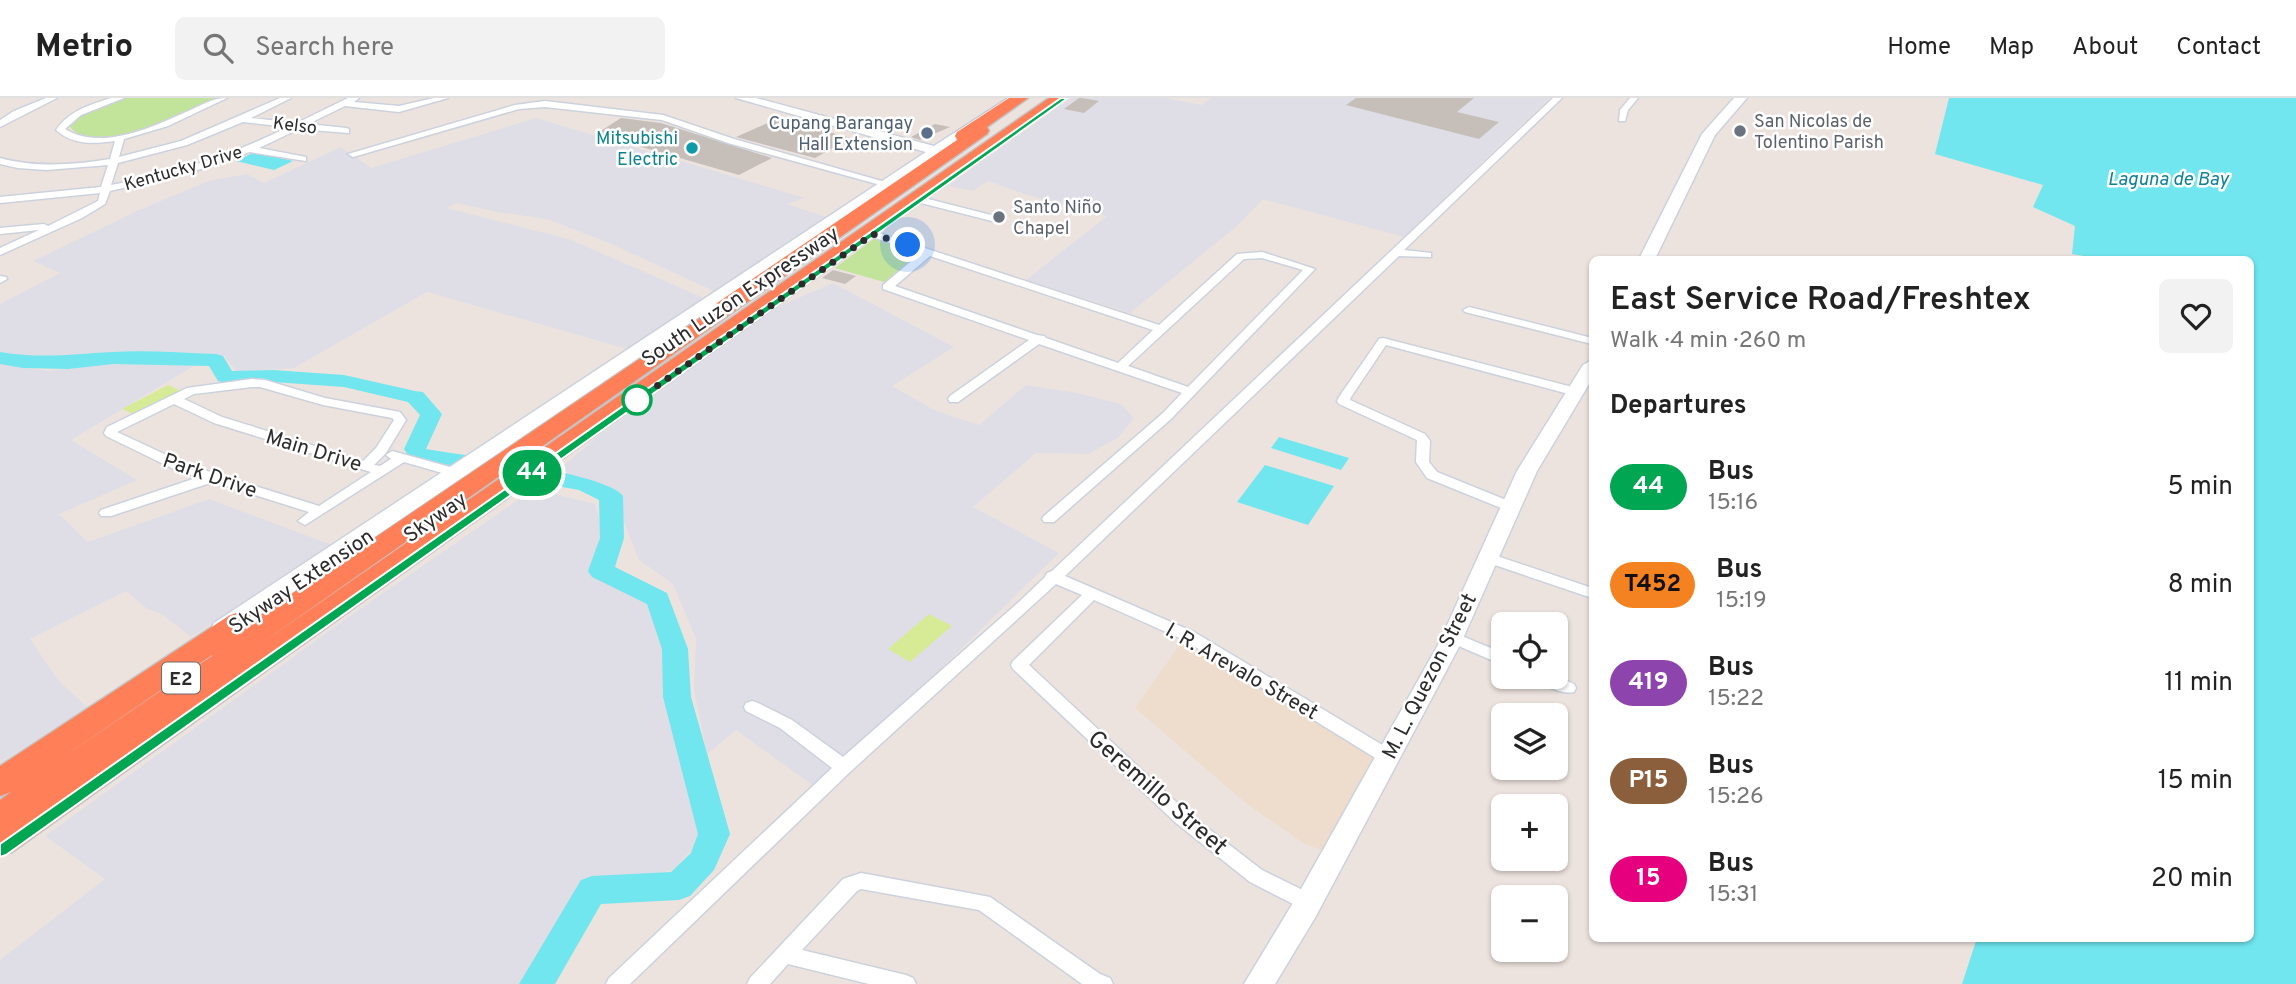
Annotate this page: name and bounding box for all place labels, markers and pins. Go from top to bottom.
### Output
place label: San Nicolas de Tolentino Parish [1754,111,1884,155]
place label: Cupang Barangay Hall Extension [769,113,913,157]
marker: San Nicolas de Tolentino Parish [1732,123,1748,139]
marker: Cupang Barangay Hall Extension [919,125,935,141]
place label: Mitsubishi Electric [596,128,678,172]
marker: Mitsubishi Electric [684,140,700,156]
place label: Santo Niño Chapel [1013,197,1102,241]
marker: Santo Niño Chapel [991,209,1007,225]
unlabelled marker [622,385,652,415]

